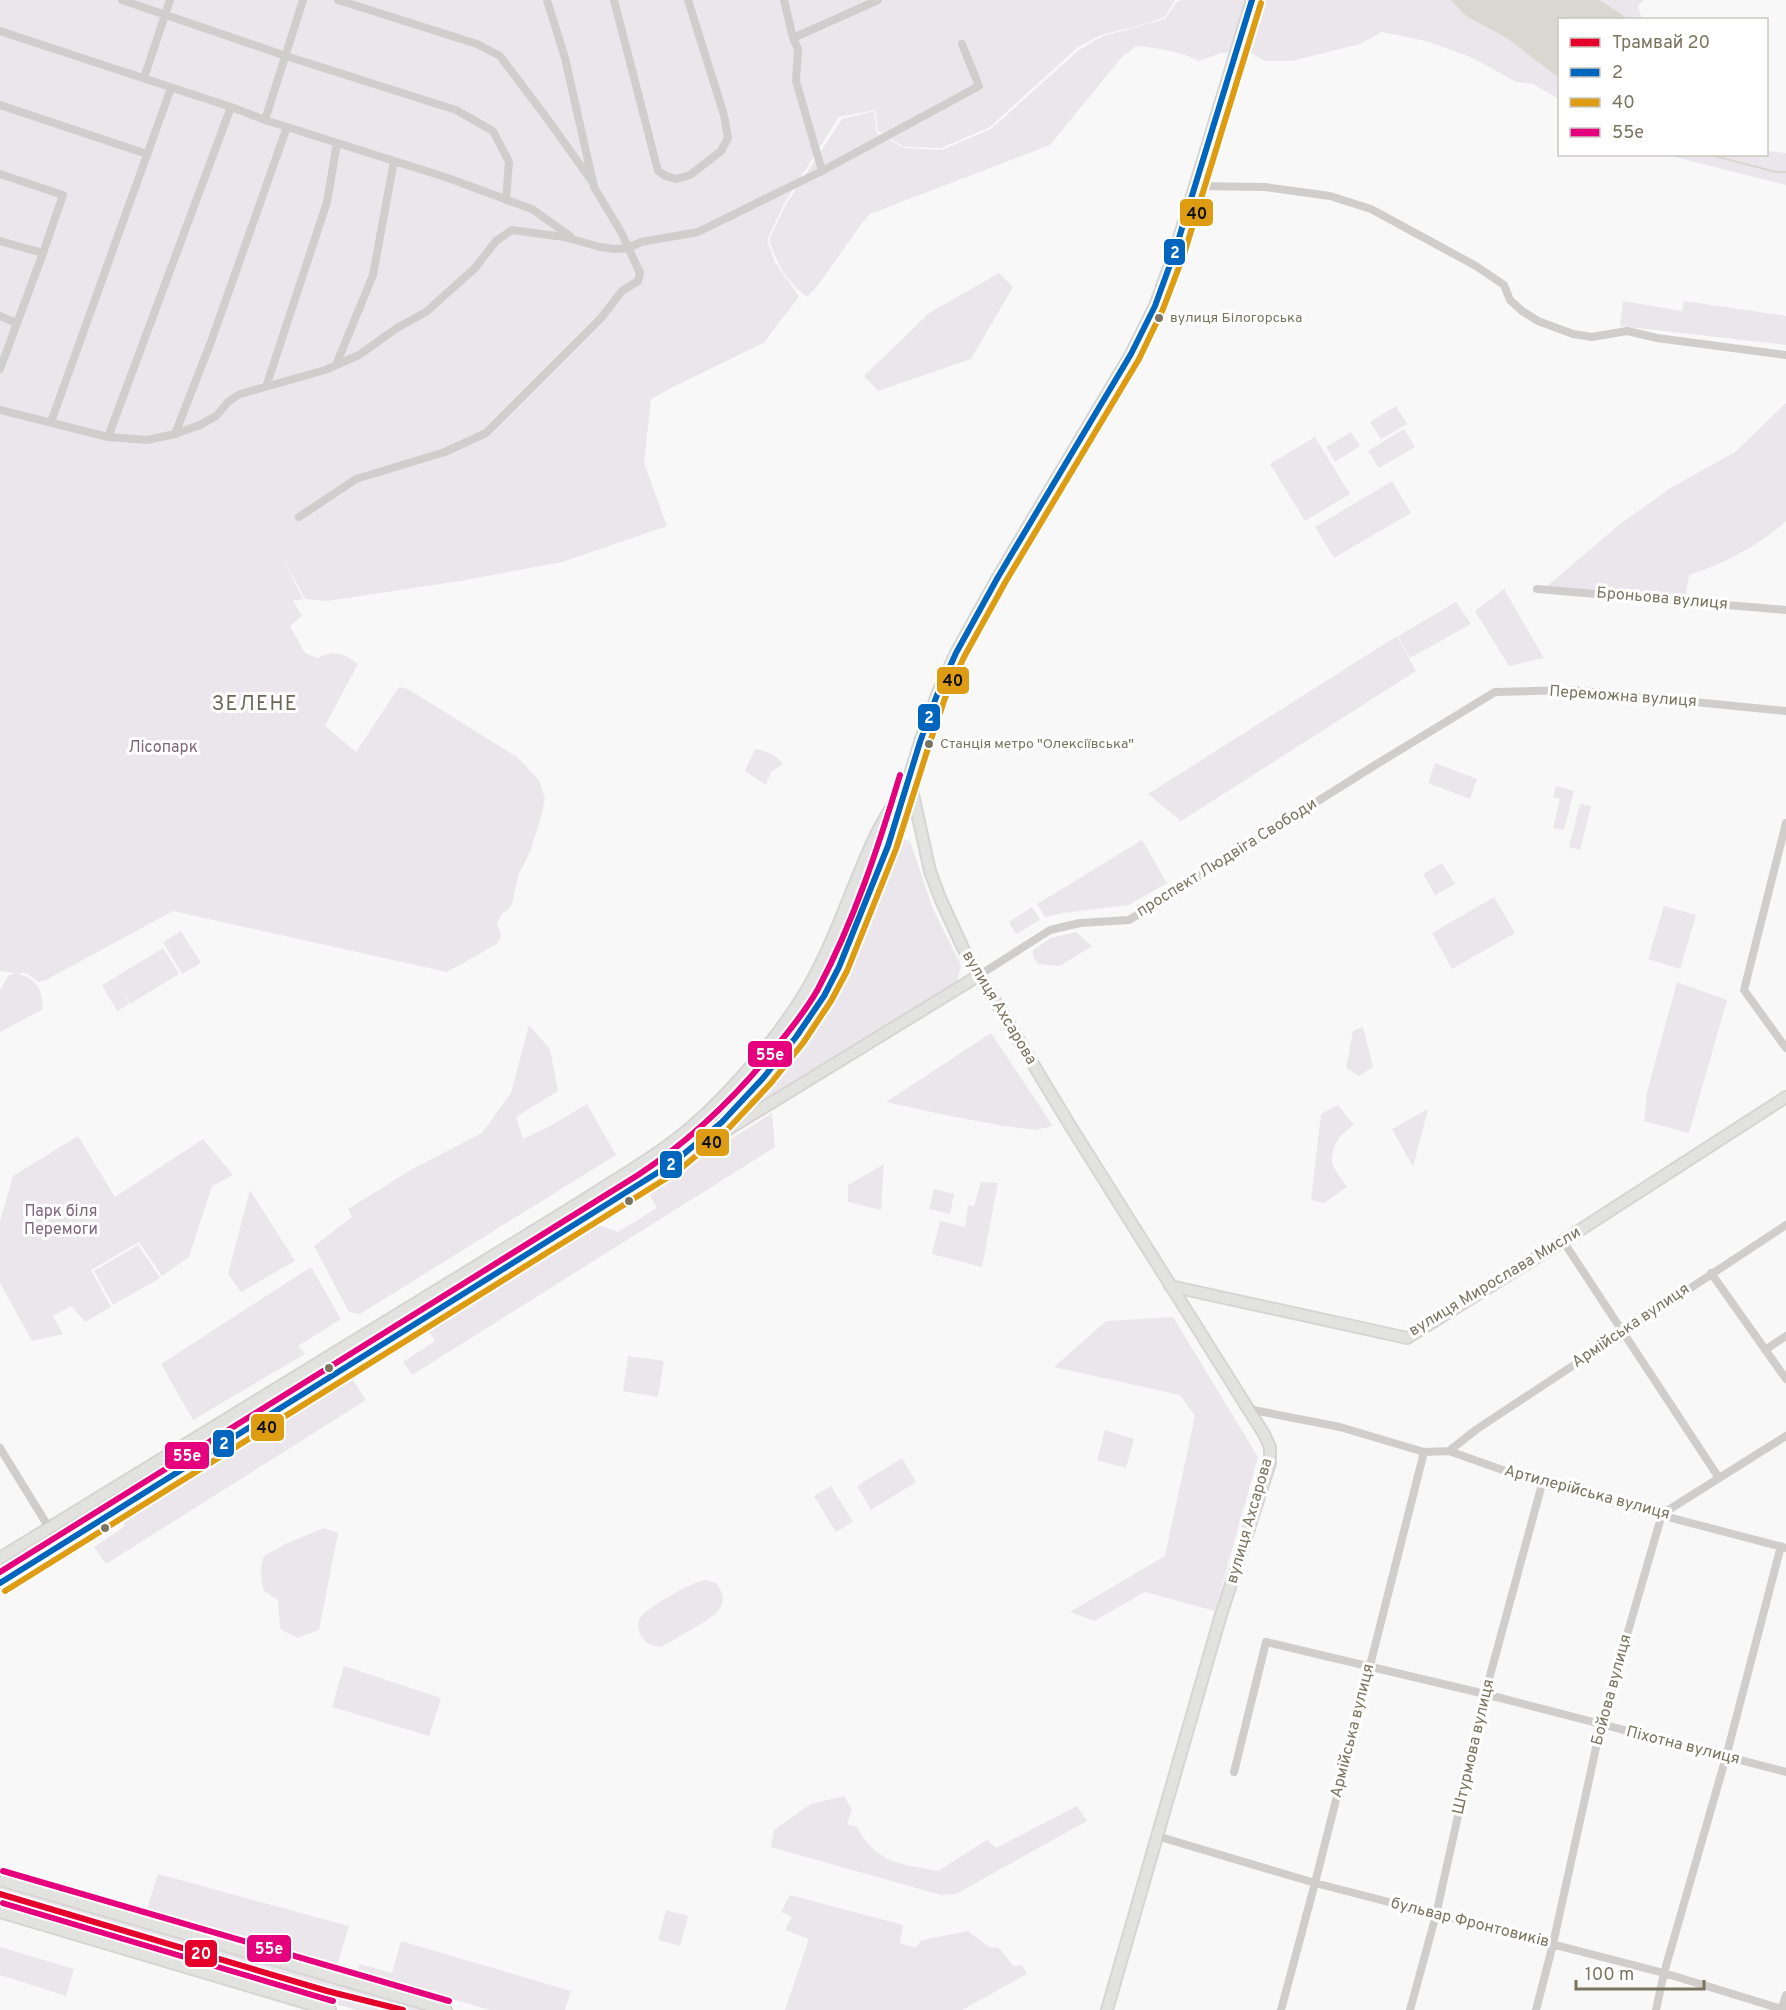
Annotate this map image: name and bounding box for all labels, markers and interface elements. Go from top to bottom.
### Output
legend [1558,18,1768,156]
text: Трамвай 20 [1612,32,1710,55]
text: 2 [1612,62,1623,85]
text: 40 [1612,92,1635,115]
text: 55е [1612,122,1644,145]
line badge: 40 [1179,198,1214,227]
text: 40 [1187,205,1207,225]
line badge: 2 [1163,238,1186,266]
text: 2 [1170,244,1180,264]
place label: вулиця Білогорська [1170,310,1302,327]
marker: вулиця Білогорська [1153,312,1165,324]
street label: Броньова вулиця [1595,583,1729,615]
line badge: 40 [936,666,970,695]
text: 40 [943,672,963,692]
street label: Переможна вулиця [1549,682,1697,712]
district label: ЗЕЛЕНЕ [212,692,298,718]
line badge: 2 [917,703,941,732]
text: 2 [924,709,934,729]
place label: Станція метро "Олексіївська" [940,736,1134,753]
park label: Лісопарк [128,738,198,758]
marker: Станція метро "Олексіївська" [923,738,935,750]
street label: проспект Людвіга Свободи [1133,794,1321,922]
street label: вулиця Ахсарова [957,947,1041,1069]
line badge: 55е [747,1040,793,1068]
text: 55е [756,1046,784,1066]
line badge: 40 [695,1128,730,1157]
text: 40 [702,1134,722,1154]
line badge: 2 [659,1150,683,1179]
text: 2 [666,1156,676,1176]
unlabelled marker [623,1195,635,1207]
park label: Парк біля Перемоги [24,1202,98,1240]
street label: вулиця Мирослава Мисли [1405,1223,1585,1341]
street label: Армійська вулиця [1569,1279,1693,1373]
unlabelled marker [323,1362,335,1374]
line badge: 40 [250,1413,285,1442]
text: 40 [257,1419,277,1439]
line badge: 2 [212,1429,235,1458]
text: 2 [219,1435,229,1455]
line badge: 55е [164,1441,210,1470]
text: 55е [173,1447,201,1467]
street label: вулиця Ахсарова [1223,1456,1277,1586]
street label: Артилерійська вулиця [1502,1461,1672,1525]
unlabelled marker [99,1522,111,1534]
street label: Бойова вулиця [1588,1632,1636,1748]
street label: Армійська вулиця [1327,1662,1379,1800]
street label: Штурмова вулиця [1449,1677,1499,1817]
street label: Піхотна вулиця [1624,1722,1742,1770]
street label: бульвар Фронтовиків [1389,1894,1551,1952]
line badge: 55е [246,1934,292,1963]
line badge: 20 [184,1939,218,1968]
text: 55е [255,1940,283,1960]
text: 20 [191,1945,211,1965]
scale bar [1576,1953,1704,1991]
text: 100 m [1585,1964,1634,1987]

